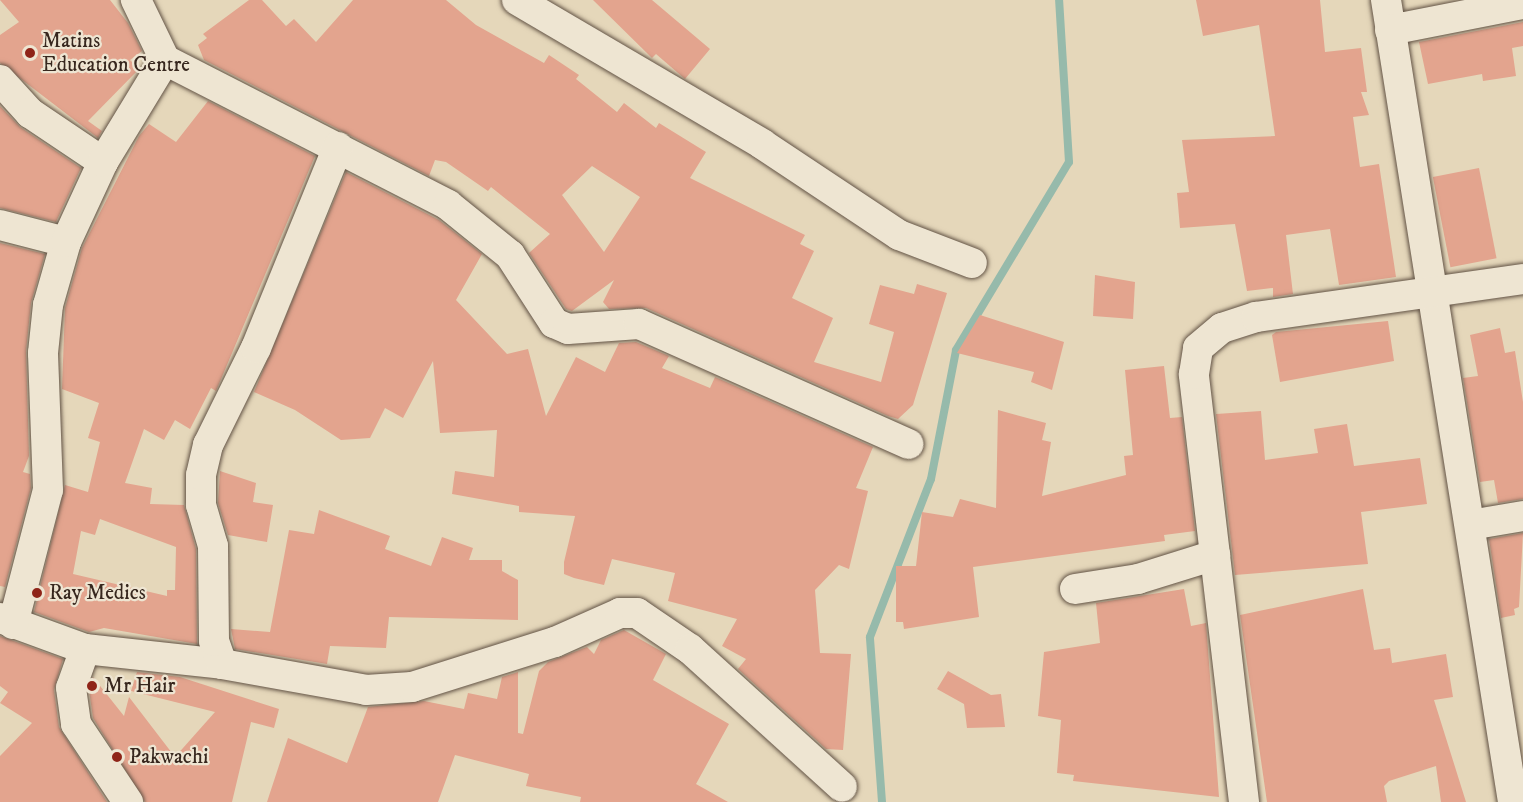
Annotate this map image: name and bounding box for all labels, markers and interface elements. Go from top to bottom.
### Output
place label: Matins Education Centre [42,28,190,78]
marker: Matins Education Centre [23,46,37,60]
place label: Ray Medics [49,580,146,606]
marker: Ray Medics [30,586,44,600]
place label: Mr Hair [104,673,175,699]
marker: Mr Hair [85,679,99,693]
place label: Pakwachi [129,744,208,770]
marker: Pakwachi [110,750,124,764]

